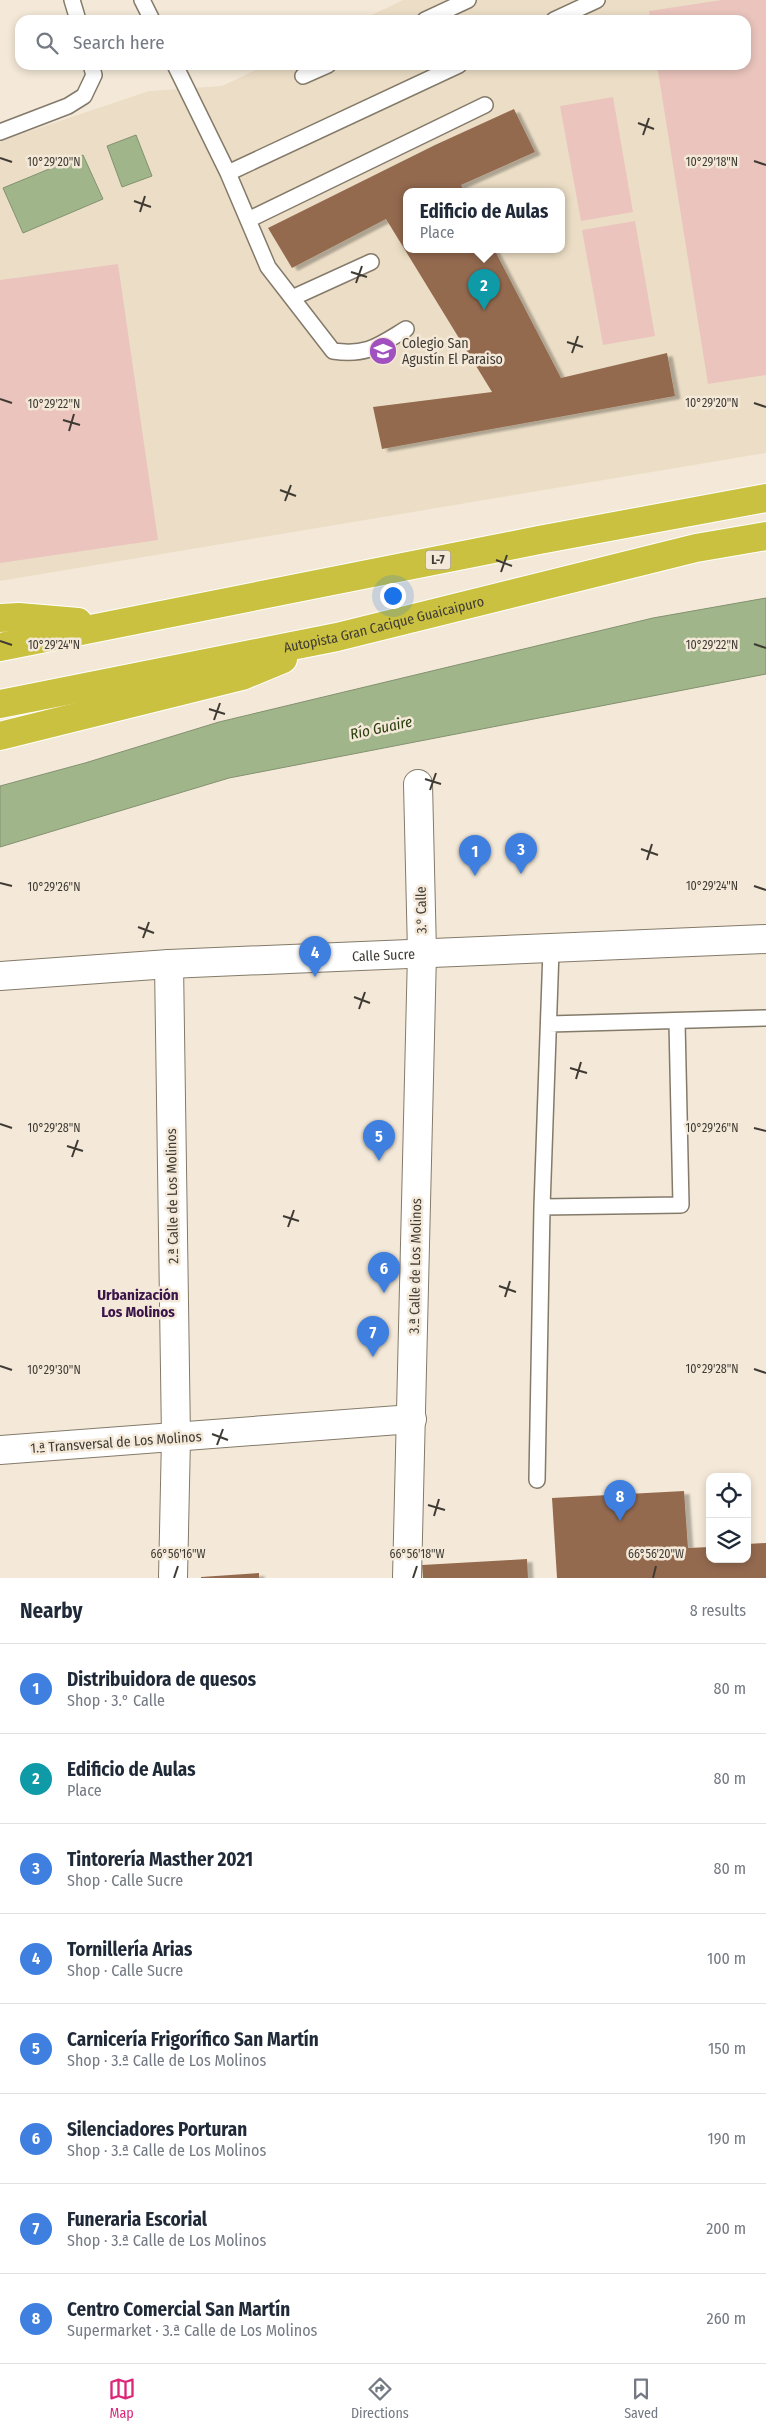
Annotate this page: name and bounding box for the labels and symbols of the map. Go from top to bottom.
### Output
text: 10°29'20"N [27,155,81,169]
text: 10°29'18"N [686,155,738,169]
pin: 2 [468,269,500,310]
place label: Colegio San Agustín El Paraiso [402,335,503,368]
school or university icon: Colegio San Agustín El Paraiso [368,336,398,366]
text: 10°29'20"N [685,396,739,410]
text: 10°29'22"N [28,397,80,411]
road number: L-7 [426,550,450,570]
your location [380,583,406,609]
street label: Autopista Gran Cacique Guaicaipuro [282,593,486,656]
text: 10°29'24"N [28,638,80,652]
text: 10°29'22"N [686,638,738,652]
water label: Río Guaire [348,713,414,743]
pin: 3 [505,833,537,874]
pin: 1 [459,835,491,876]
text: 10°29'24"N [686,879,738,893]
text: 10°29'26"N [28,880,80,894]
street label: 3.° Calle [413,886,430,934]
pin: 4 [299,936,331,977]
street label: Calle Sucre [352,946,415,965]
pin: 5 [363,1120,395,1161]
text: 10°29'28"N [28,1121,80,1135]
text: 10°29'26"N [686,1121,738,1135]
street label: 2.ª Calle de Los Molinos [163,1128,182,1264]
street label: 3.ª Calle de Los Molinos [406,1198,425,1334]
pin: 6 [368,1252,400,1293]
district label: Urbanización Los Molinos [97,1286,179,1321]
pin: 7 [357,1316,389,1357]
text: 10°29'28"N [686,1362,738,1376]
text: 10°29'30"N [27,1363,81,1377]
street label: 1.ª Transversal de Los Molinos [30,1428,202,1457]
pin: 8 [604,1480,636,1521]
text: 66°56'16"W [151,1547,205,1561]
text: 66°56'18"W [389,1547,445,1561]
text: 66°56'20"W [628,1547,684,1561]

